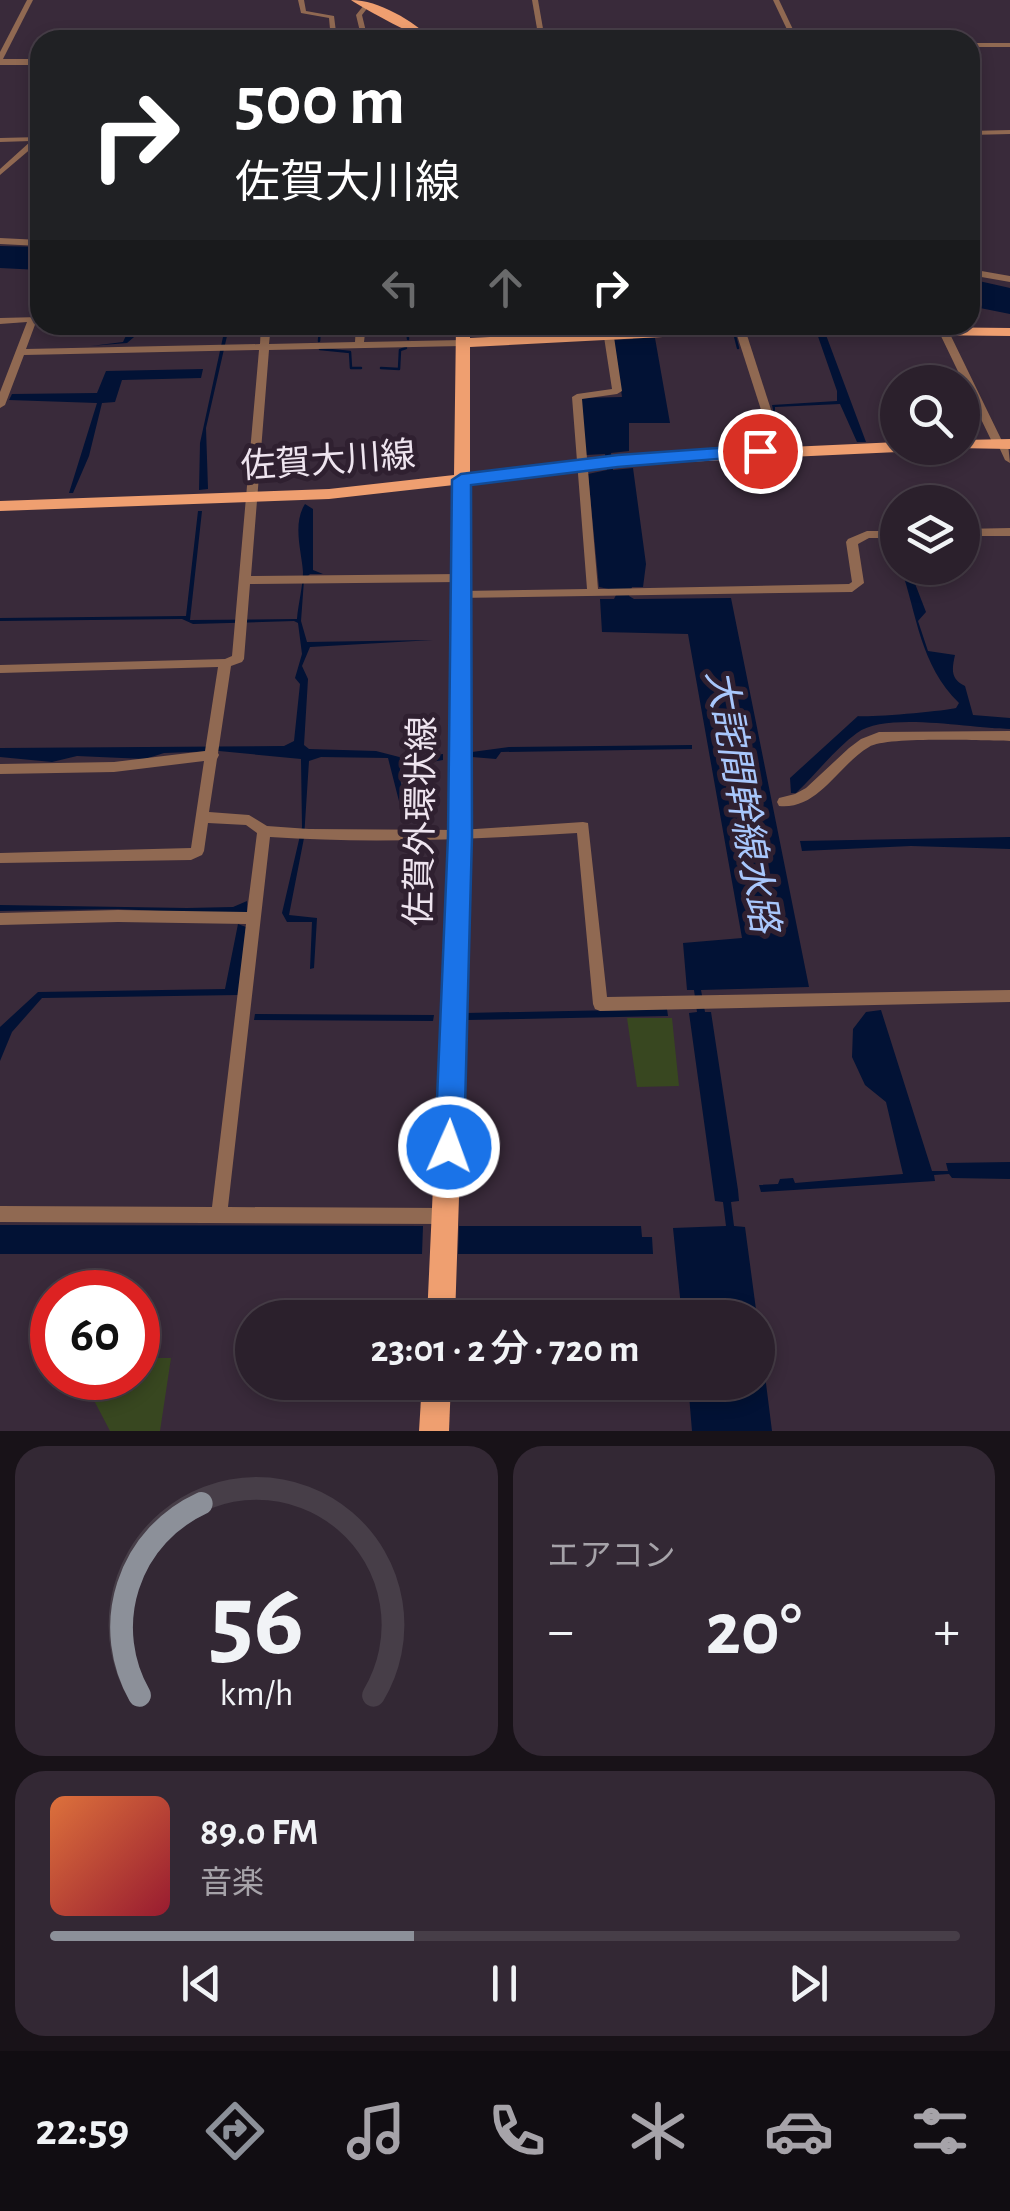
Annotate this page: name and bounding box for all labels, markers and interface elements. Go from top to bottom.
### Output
text: 500 m [235,67,405,137]
icon: right [70,70,200,200]
text: 佐賀大川線 [235,161,460,206]
icon: left [373,260,428,315]
icon: ahead [478,260,533,315]
icon: right [583,260,638,315]
map controls [880,365,980,585]
button: search [880,365,980,465]
pin [718,409,803,494]
icon: arrive [733,424,788,479]
street label: 佐賀大川線 [239,436,417,485]
button: layers [880,485,980,585]
water label: 大詫間幹線水路 [699,667,785,939]
street label: 佐賀外環状線 [400,716,441,926]
position arrow [397,1095,501,1199]
speed limit sign: 60 [30,1270,160,1400]
text: 23:01 · 2 分 · 720 m [371,1331,639,1369]
text: エアコン [548,1540,676,1572]
text: 56 [209,1570,304,1674]
text: 20° [706,1593,802,1668]
text: − [548,1604,574,1659]
text: + [934,1604,960,1659]
text: km/h [219,1676,293,1712]
text: 89.0 FM [200,1814,319,1852]
text: 音楽 [200,1867,264,1899]
icon: previous [174,1956,229,2011]
icon: pause [477,1956,532,2011]
icon: next [781,1956,836,2011]
icon: directions [200,2096,270,2166]
icon: music [341,2096,411,2166]
icon: phone [482,2096,552,2166]
icon: climate [623,2096,693,2166]
icon: car [764,2096,834,2166]
icon: filters [905,2096,975,2166]
text: 22:59 [35,2108,129,2153]

